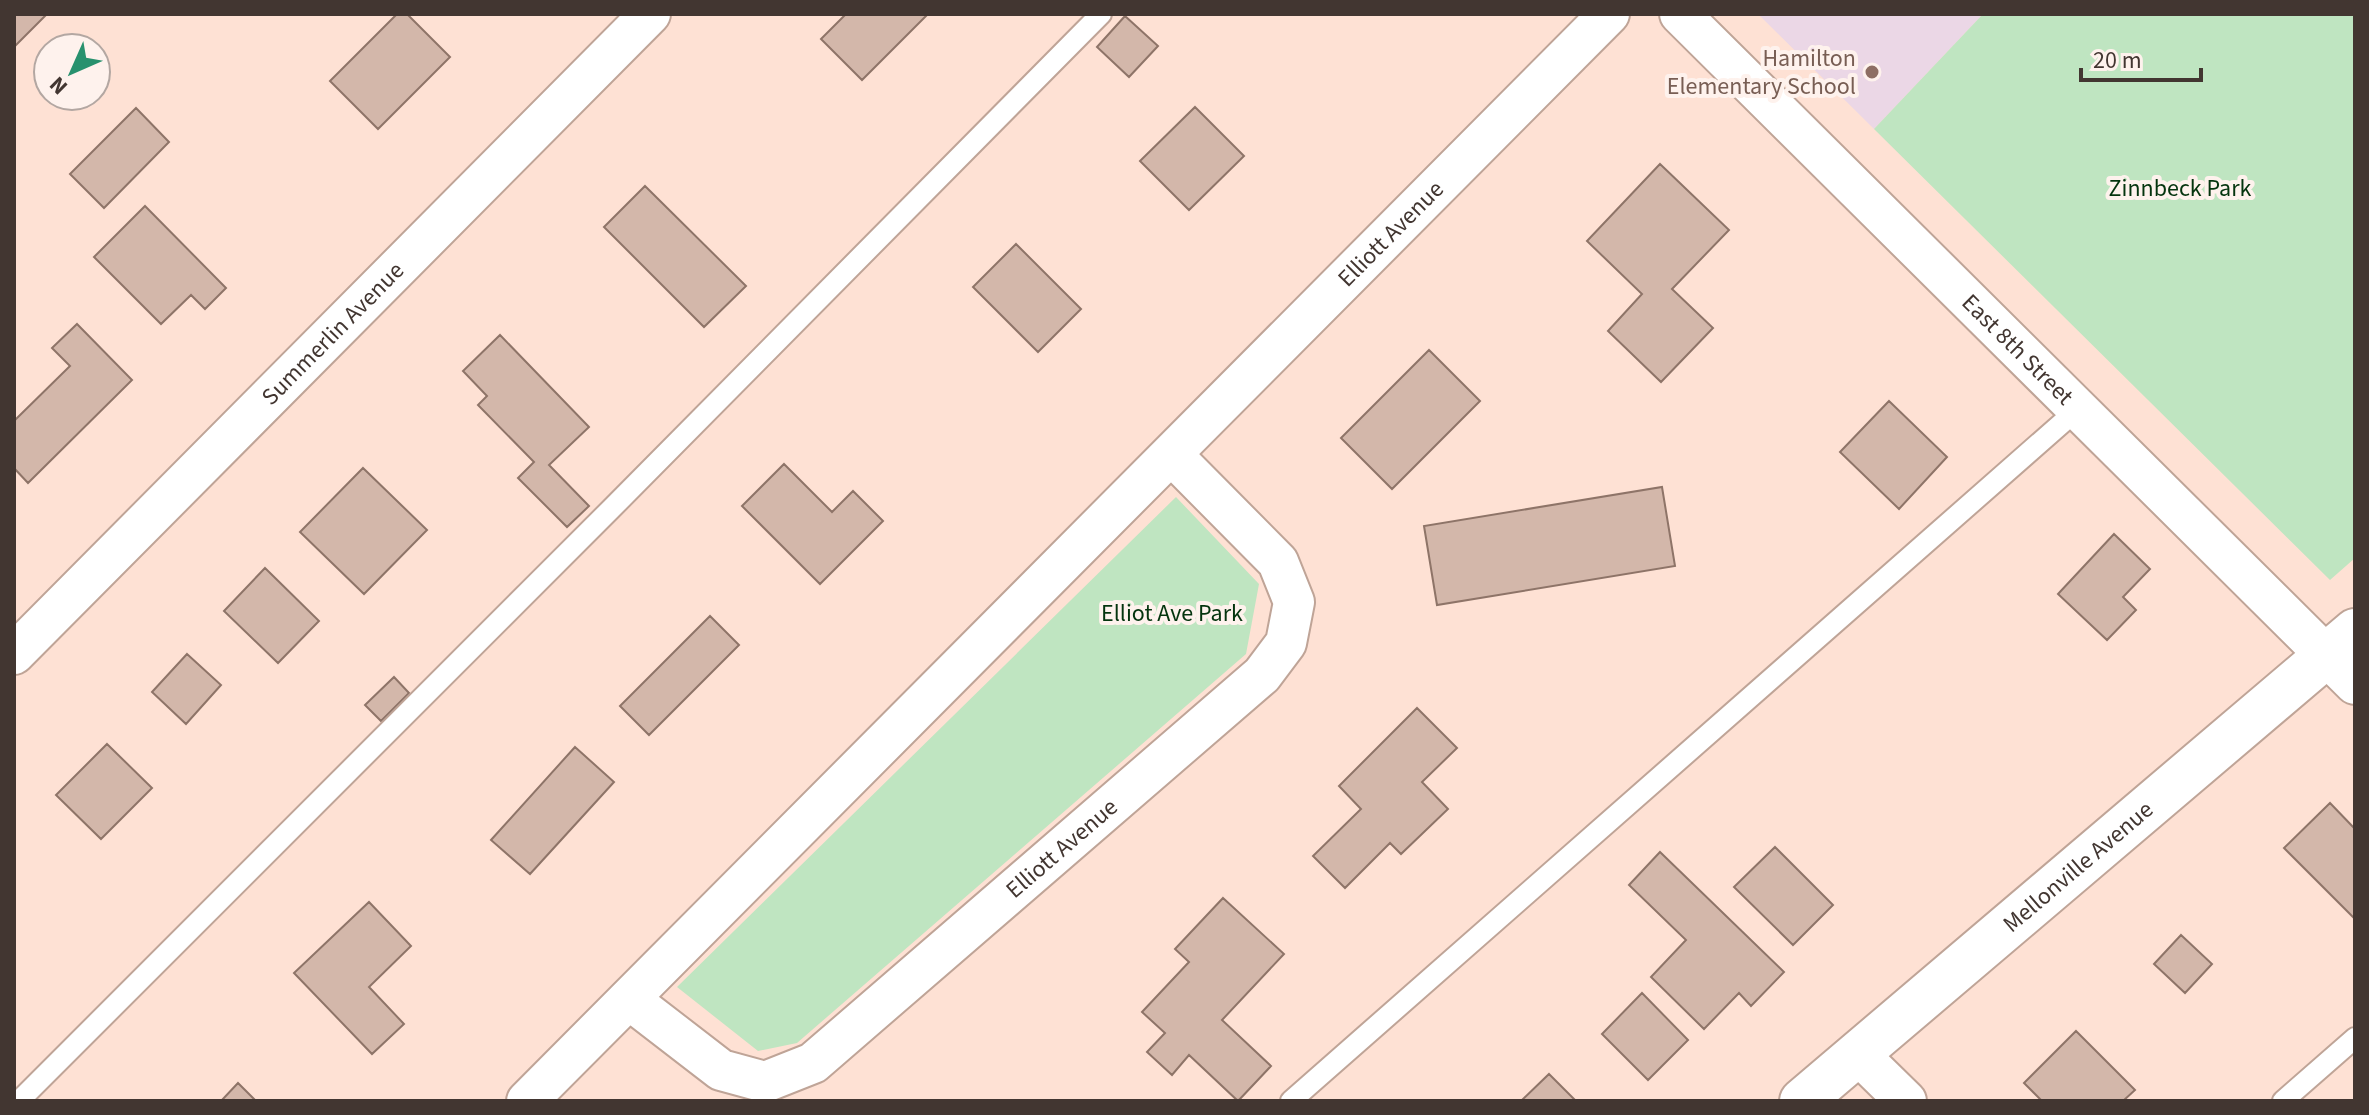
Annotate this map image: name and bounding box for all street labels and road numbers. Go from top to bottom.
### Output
street label: Elliott Avenue [1330,173,1452,295]
street label: Summerlin Avenue [254,254,412,413]
street label: East 8th Street [1954,286,2081,413]
street label: Elliott Avenue [998,790,1126,907]
street label: Mellonville Avenue [1995,793,2161,941]

